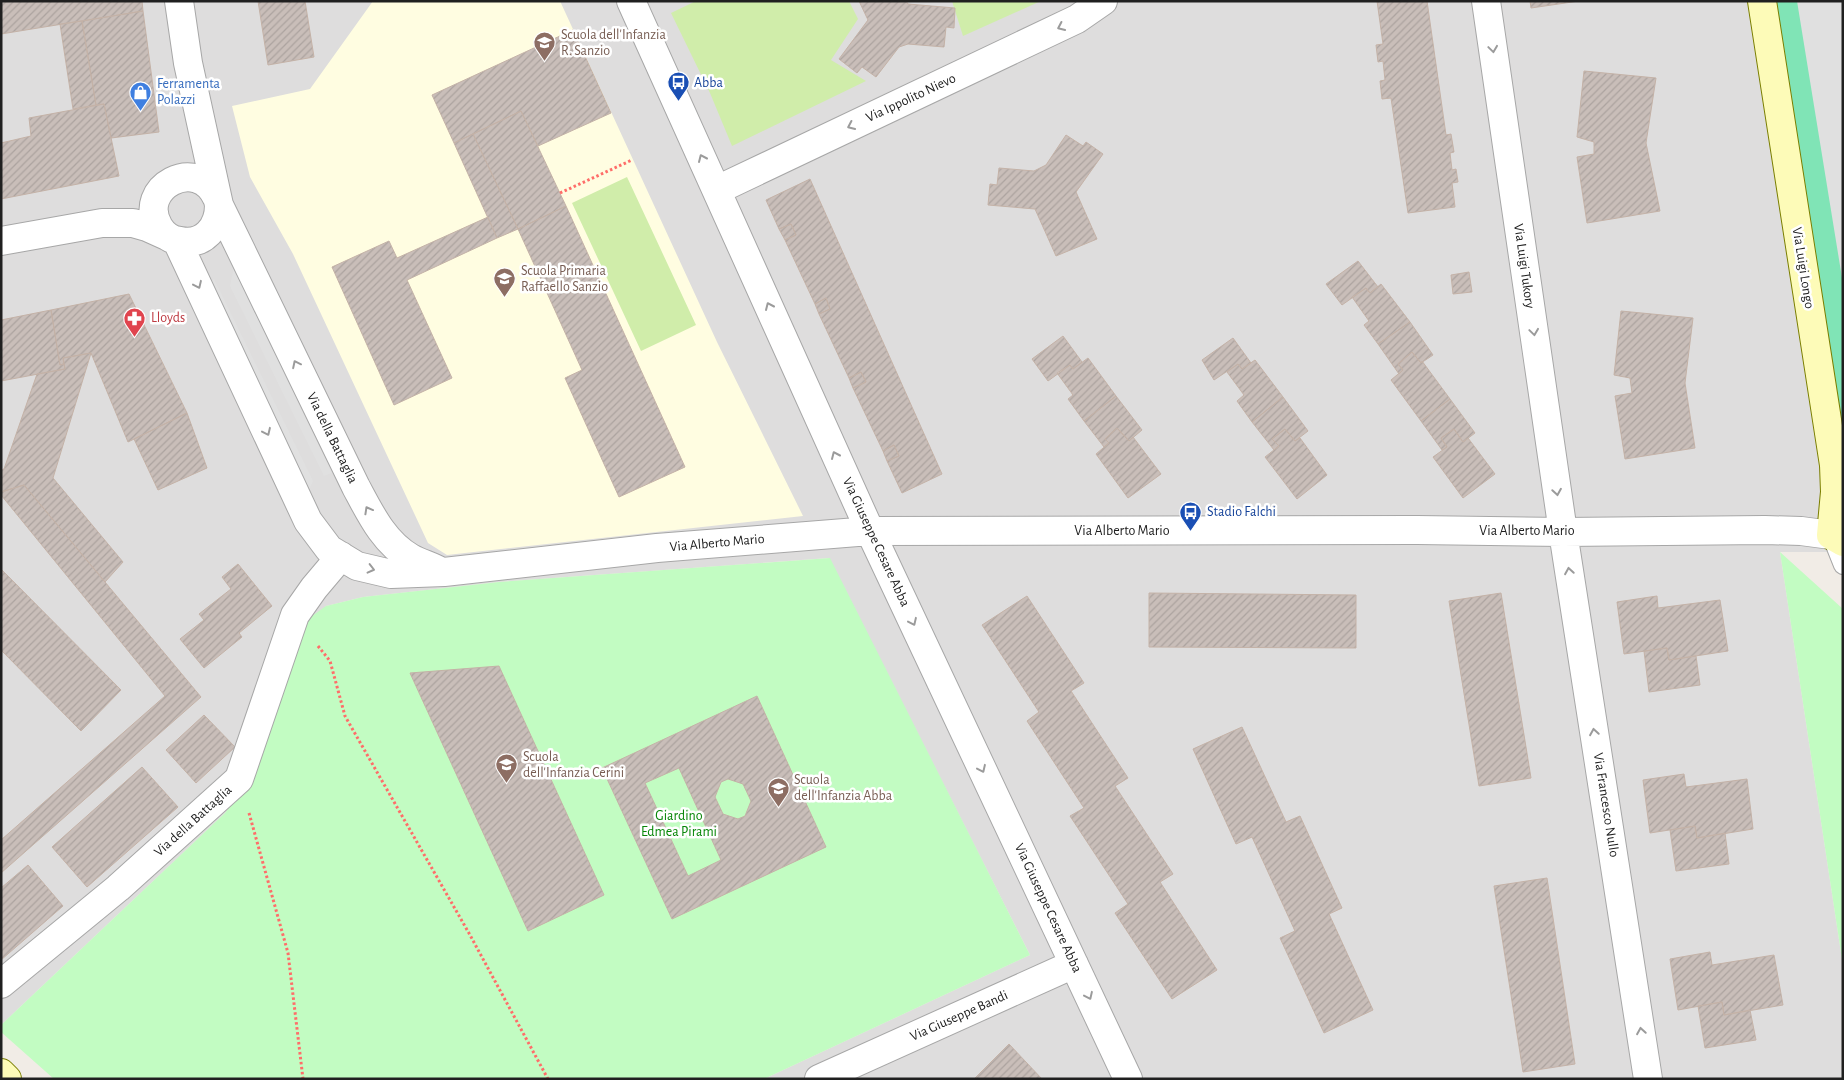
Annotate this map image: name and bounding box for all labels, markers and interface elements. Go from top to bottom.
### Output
one-way arrow [1057,20,1066,31]
place label: Scuola dell'Infanzia R. Sanzio [561,28,666,58]
school or university icon: Scuola dell'Infanzia R. Sanzio [533,31,557,62]
one-way arrow [1487,46,1498,54]
bus stop icon: Abba [666,71,690,102]
street label: Via Ippolito Nievo [864,71,958,125]
place label: Abba [694,76,723,90]
place label: Ferramenta Polazzi [157,77,221,107]
shop icon: Ferramenta Polazzi [129,80,153,111]
one-way arrow [847,120,856,131]
one-way arrow [698,154,709,163]
street label: Via Luigi Tukory [1511,223,1537,309]
street label: Via Luigi Longo [1790,226,1816,310]
place label: Scuola Primaria Raffaello Sanzio [521,264,608,294]
school or university icon: Scuola Primaria Raffaello Sanzio [493,267,517,298]
one-way arrow [192,280,202,289]
one-way arrow [764,302,775,311]
pharmacy icon: Lloyds [123,306,147,337]
place label: Lloyds [151,311,185,325]
one-way arrow [1528,328,1539,336]
one-way arrow [292,360,302,369]
street label: Via della Battaglia [304,390,360,486]
one-way arrow [261,427,271,436]
one-way arrow [832,451,842,460]
street label: Via Giuseppe Cesare Abba [840,475,912,609]
one-way arrow [1552,488,1562,497]
bus stop icon: Stadio Falchi [1179,500,1203,531]
place label: Stadio Falchi [1207,505,1276,519]
one-way arrow [364,506,374,515]
street label: Via Alberto Mario [1074,524,1170,538]
street label: Via Alberto Mario [1479,524,1575,538]
street label: Via Alberto Mario [669,532,765,554]
one-way arrow [367,563,376,574]
one-way arrow [1564,567,1575,575]
one-way arrow [907,617,917,626]
one-way arrow [1589,727,1600,735]
place label: Scuola dell'Infanzia Cerini [523,750,624,780]
street label: Via Francesco Nullo [1591,752,1621,858]
school or university icon: Scuola dell'Infanzia Cerini [495,753,519,784]
one-way arrow [976,764,986,773]
place label: Scuola dell'Infanzia Abba [794,773,893,803]
school or university icon: Scuola dell'Infanzia Abba [766,776,790,807]
street label: Via della Battaglia [152,782,235,859]
park label: Giardino Edmea Pirami [641,809,717,839]
street label: Via Giuseppe Cesare Abba [1012,841,1084,975]
street label: Via Giuseppe Bandi [908,988,1010,1044]
one-way arrow [1083,990,1093,999]
one-way arrow [1636,1026,1647,1034]

